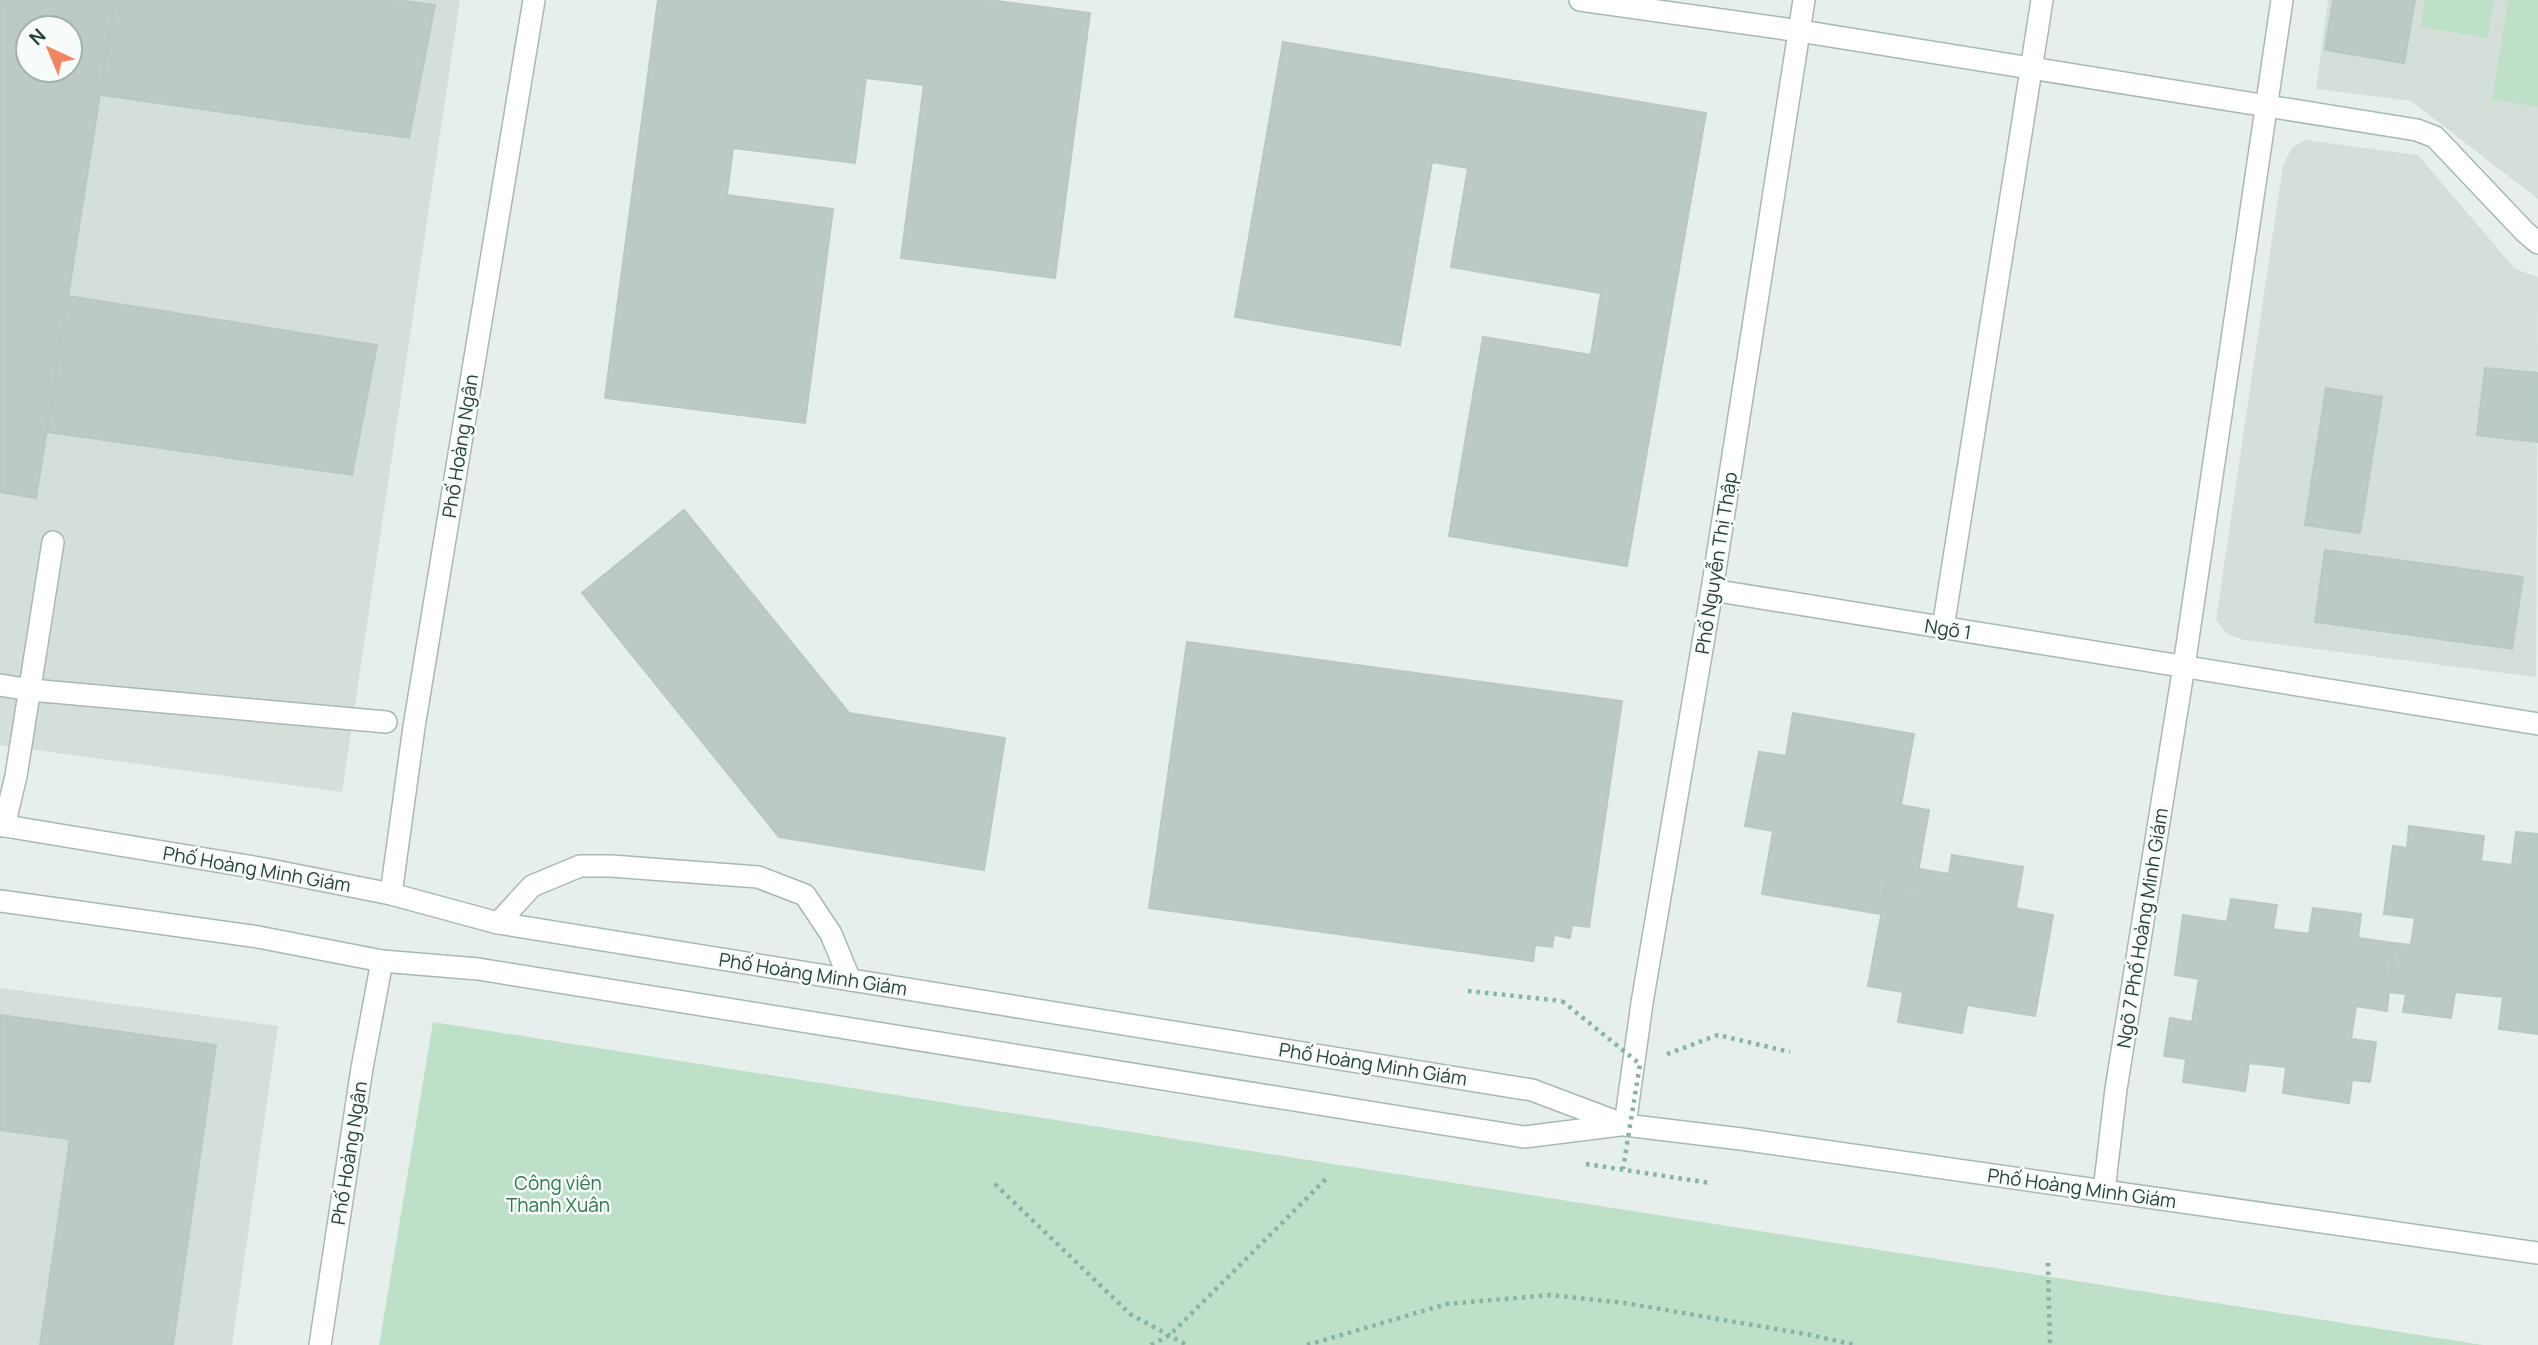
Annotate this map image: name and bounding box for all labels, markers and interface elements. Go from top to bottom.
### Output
north arrow [14,14,84,84]
text: N [23,23,51,51]
street label: Phố Hoàng Ngân [436,372,484,520]
street label: Phố Nguyễn Thị Thập [1689,470,1743,656]
street label: Ngõ 1 [1923,613,1973,645]
street label: Ngõ 7 Phố Hoàng Minh Giám [2110,806,2174,1050]
street label: Phố Hoàng Minh Giám [161,840,353,898]
street label: Phố Hoàng Minh Giám [717,946,909,1002]
street label: Phố Hoàng Minh Giám [1277,1036,1469,1092]
street label: Phố Hoàng Ngân [325,1079,373,1227]
street label: Phố Hoàng Minh Giám [1986,1162,2178,1214]
park label: Công viên Thanh Xuân [506,1170,610,1218]

